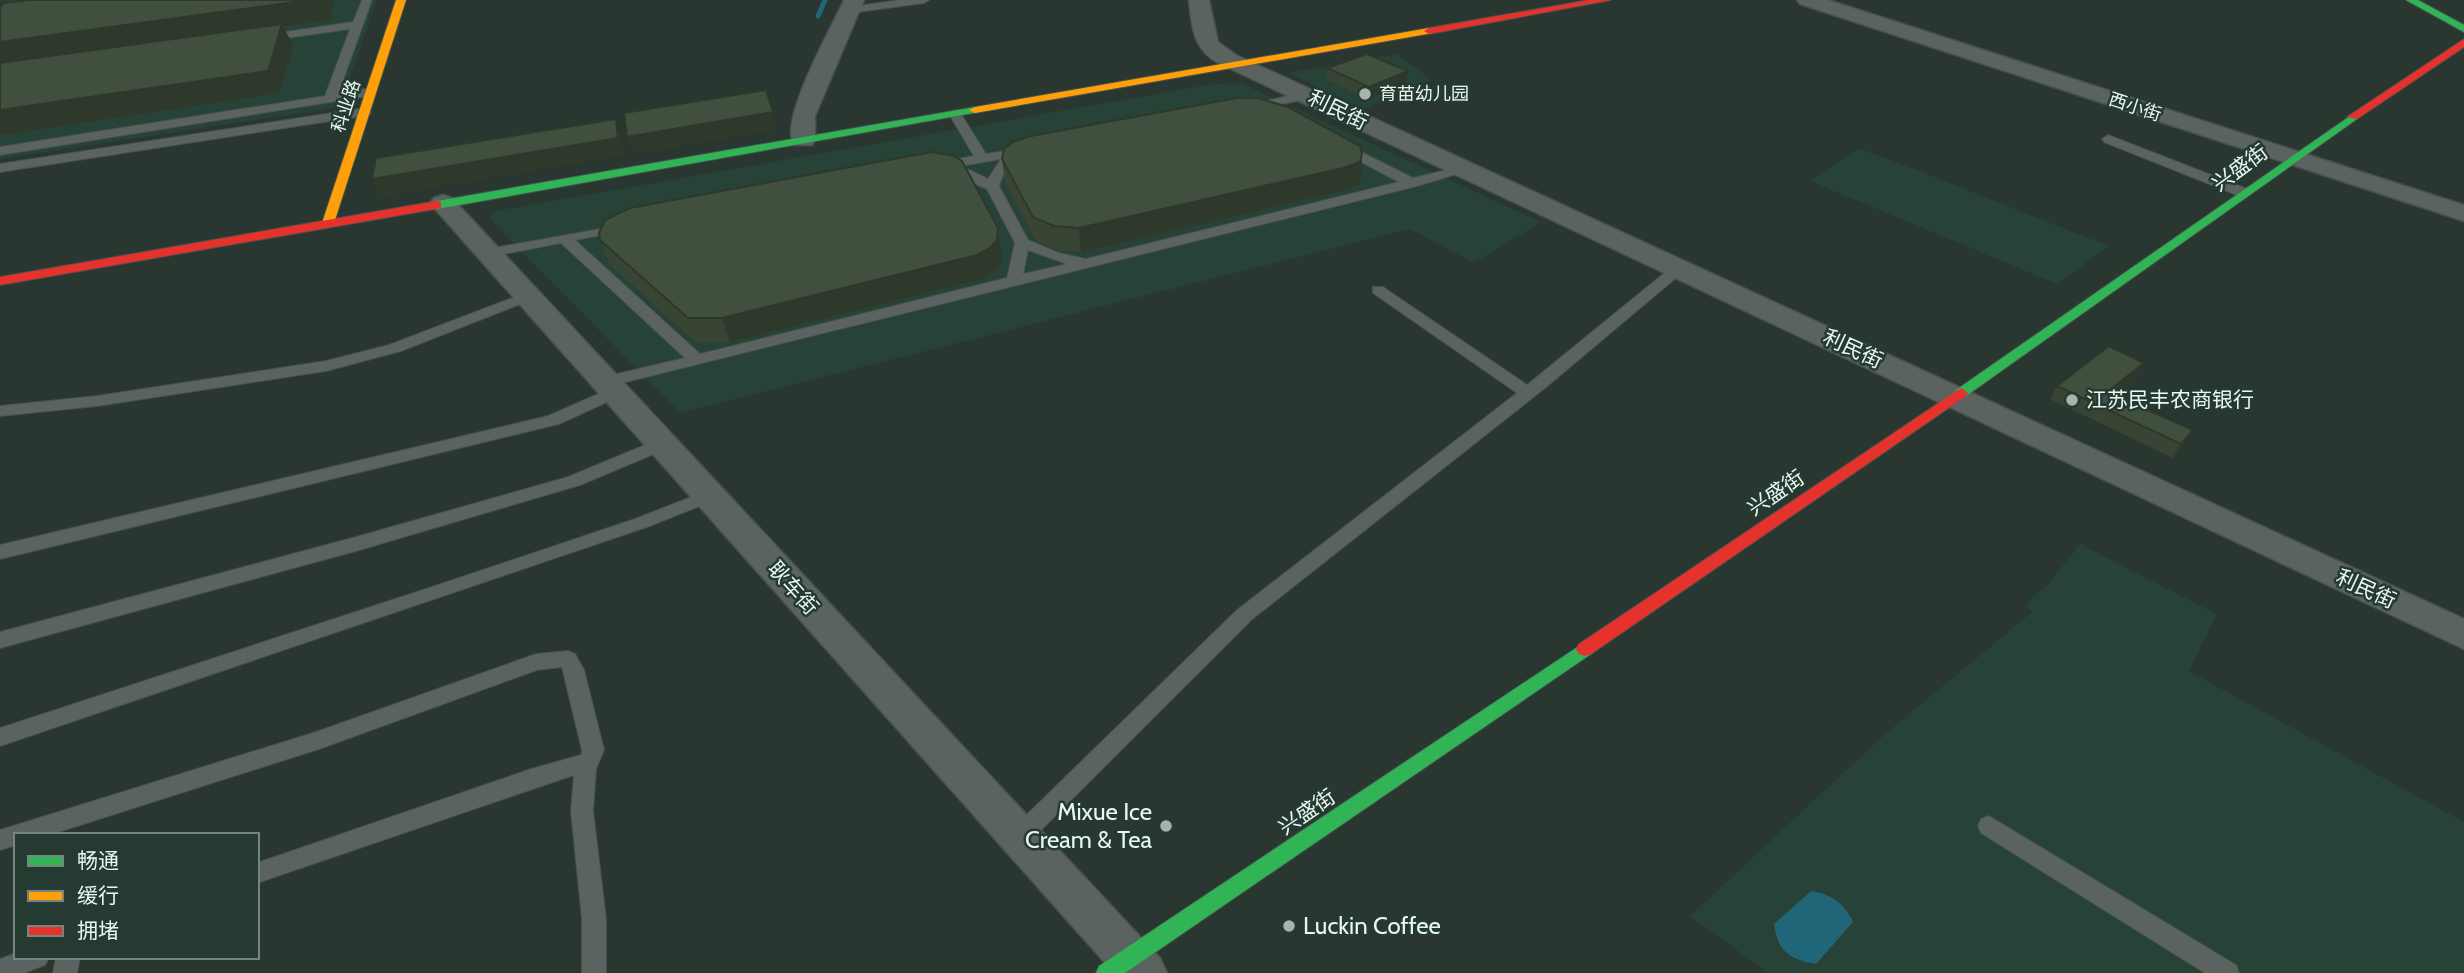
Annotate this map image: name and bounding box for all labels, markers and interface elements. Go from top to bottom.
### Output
street label: 科业路 [327,77,365,135]
place label: 育苗幼儿园 [1379,83,1469,105]
street label: 利民街 [1304,85,1372,135]
marker: 育苗幼儿园 [1357,86,1373,102]
street label: 西小街 [2106,88,2164,126]
street label: 兴盛街 [2207,139,2273,196]
street label: 利民街 [1819,324,1887,373]
place label: 江苏民丰农商银行 [2086,387,2254,412]
marker: 江苏民丰农商银行 [2064,392,2080,408]
street label: 兴盛街 [1743,465,1809,521]
street label: 耿车街 [763,556,824,619]
street label: 利民街 [2332,564,2400,613]
street label: 兴盛街 [1274,784,1340,840]
place label: Mixue Ice Cream & Tea [1025,797,1152,854]
marker: Mixue Ice Cream & Tea [1158,818,1174,834]
legend [14,833,259,959]
text: 畅通 [77,848,119,873]
text: 缓行 [77,883,119,908]
place label: Luckin Coffee [1303,911,1441,940]
text: 拥堵 [77,918,119,943]
marker: Luckin Coffee [1281,918,1297,934]

